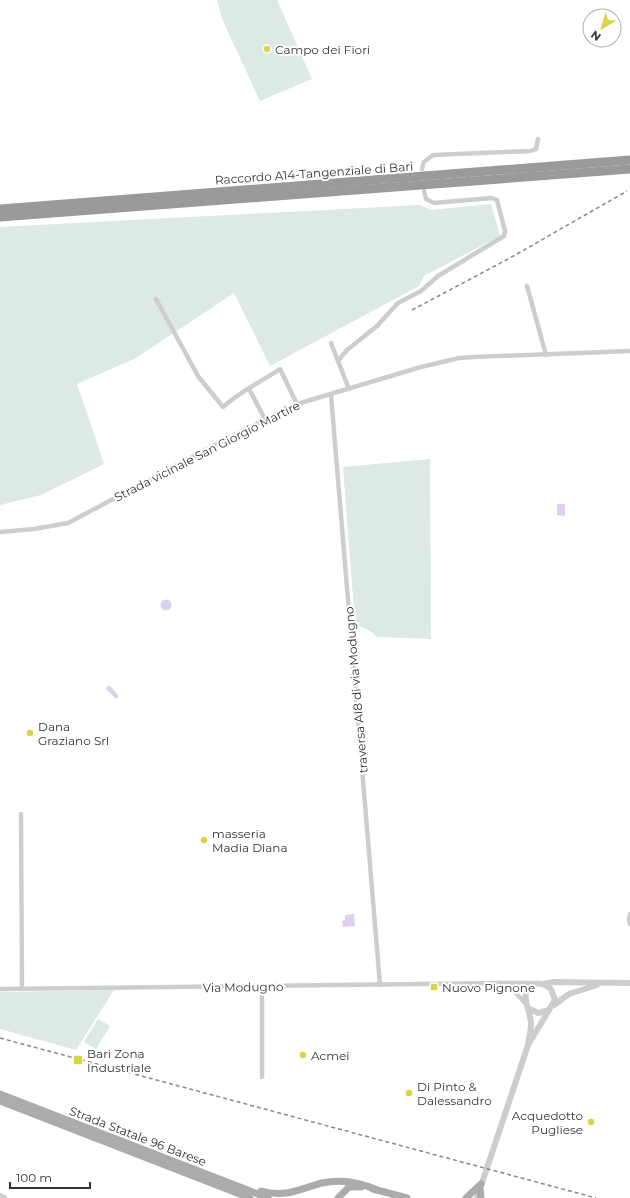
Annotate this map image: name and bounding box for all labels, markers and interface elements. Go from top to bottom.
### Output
north arrow [582,8,622,48]
text: N [588,28,604,44]
place label: Campo dei Fiori [275,42,370,57]
marker: Campo dei Fiori [262,44,272,54]
street label: Raccordo A14-Tangenziale di Bari [214,159,414,187]
street label: Strada vicinale San Giorgio Martire [112,397,302,505]
street label: traversa AI8 di via Modugno [341,606,371,774]
place label: Dana Graziano Srl [38,719,109,748]
marker: Dana Graziano Srl [25,728,35,738]
place label: masseria Madia Diana [212,826,288,855]
marker: masseria Madia Diana [199,835,209,845]
street label: Via Modugno [203,979,283,995]
place label: Nuovo Pignone [442,980,535,995]
marker: Nuovo Pignone [429,982,439,992]
place label: Bari Zona Industriale [87,1046,151,1075]
place label: Acmei [311,1048,350,1063]
marker: Acmei [298,1050,308,1060]
marker: Bari Zona Industriale [72,1054,84,1066]
place label: Di Pinto & Dalessandro [417,1079,492,1108]
marker: Di Pinto & Dalessandro [404,1088,414,1098]
street label: Strada Statale 96 Barese [67,1103,209,1169]
place label: Acquedotto Pugliese [512,1108,583,1137]
marker: Acquedotto Pugliese [586,1117,596,1127]
scale bar [10,1164,90,1190]
text: 100 m [16,1170,52,1185]

